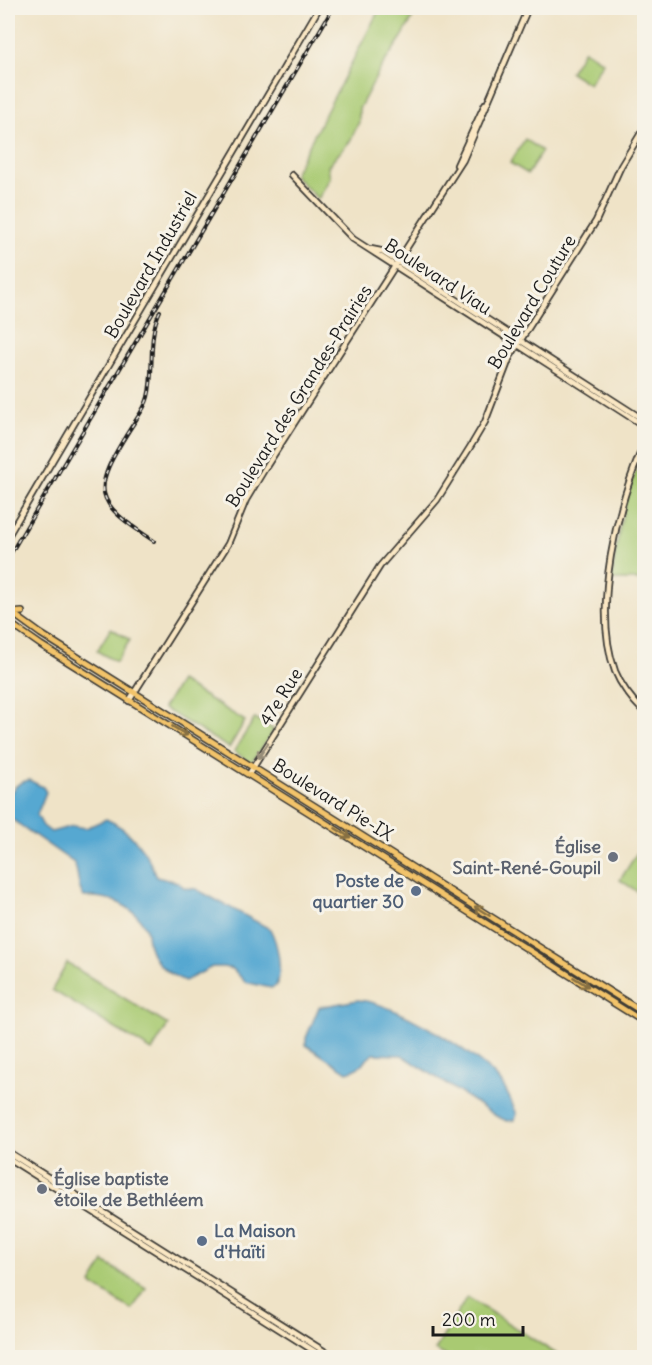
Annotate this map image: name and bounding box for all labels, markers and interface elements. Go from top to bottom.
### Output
street label: Boulevard Industriel [99,187,202,342]
street label: Boulevard Couture [482,230,581,373]
street label: Boulevard Viau [380,233,496,320]
street label: Boulevard des Grandes-Prairies [220,280,377,511]
street label: 47e Rue [254,664,307,730]
one-way arrow [171,725,188,737]
one-way arrow [257,742,269,758]
street label: Boulevard Pie-IX [269,753,398,846]
one-way arrow [334,827,351,839]
place label: Église Saint-René-Goupil [452,835,601,879]
marker: Église Saint-René-Goupil [606,850,620,864]
place label: Poste de quartier 30 [312,869,404,913]
marker: Poste de quartier 30 [409,884,423,898]
one-way arrow [474,905,491,918]
one-way arrow [572,977,589,989]
place label: Église baptiste étoile de Bethléem [54,1167,204,1211]
marker: Église baptiste étoile de Bethléem [35,1182,49,1196]
place label: La Maison d'Haïti [214,1219,296,1263]
marker: La Maison d'Haïti [195,1234,209,1248]
scale bar [433,1299,523,1337]
text: 200 m [442,1308,496,1331]

